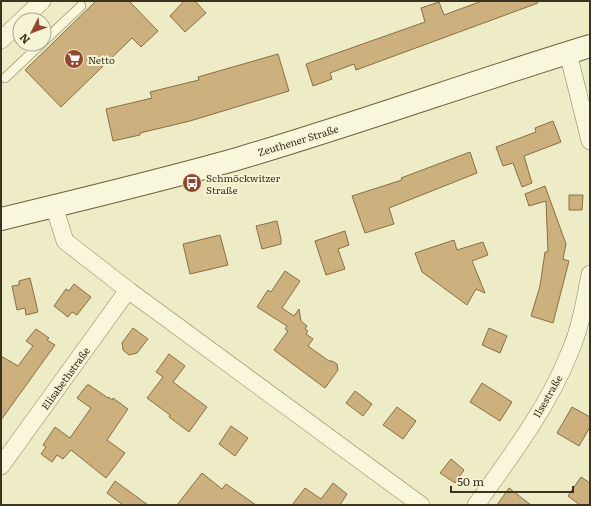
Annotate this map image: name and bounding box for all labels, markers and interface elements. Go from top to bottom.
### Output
north arrow [12,12,52,52]
text: N [15,31,33,48]
supermarket icon: Netto [63,48,85,70]
place label: Netto [88,52,115,67]
street label: Zeuthener Straße [256,121,340,159]
place label: Schmöckwitzer Straße [206,170,280,197]
bus stop icon: Schmöckwitzer Straße [181,172,203,194]
street label: Elisabethstraße [37,343,93,413]
street label: Ilsestraße [529,372,565,420]
scale bar [451,468,573,494]
text: 50 m [457,472,484,490]

